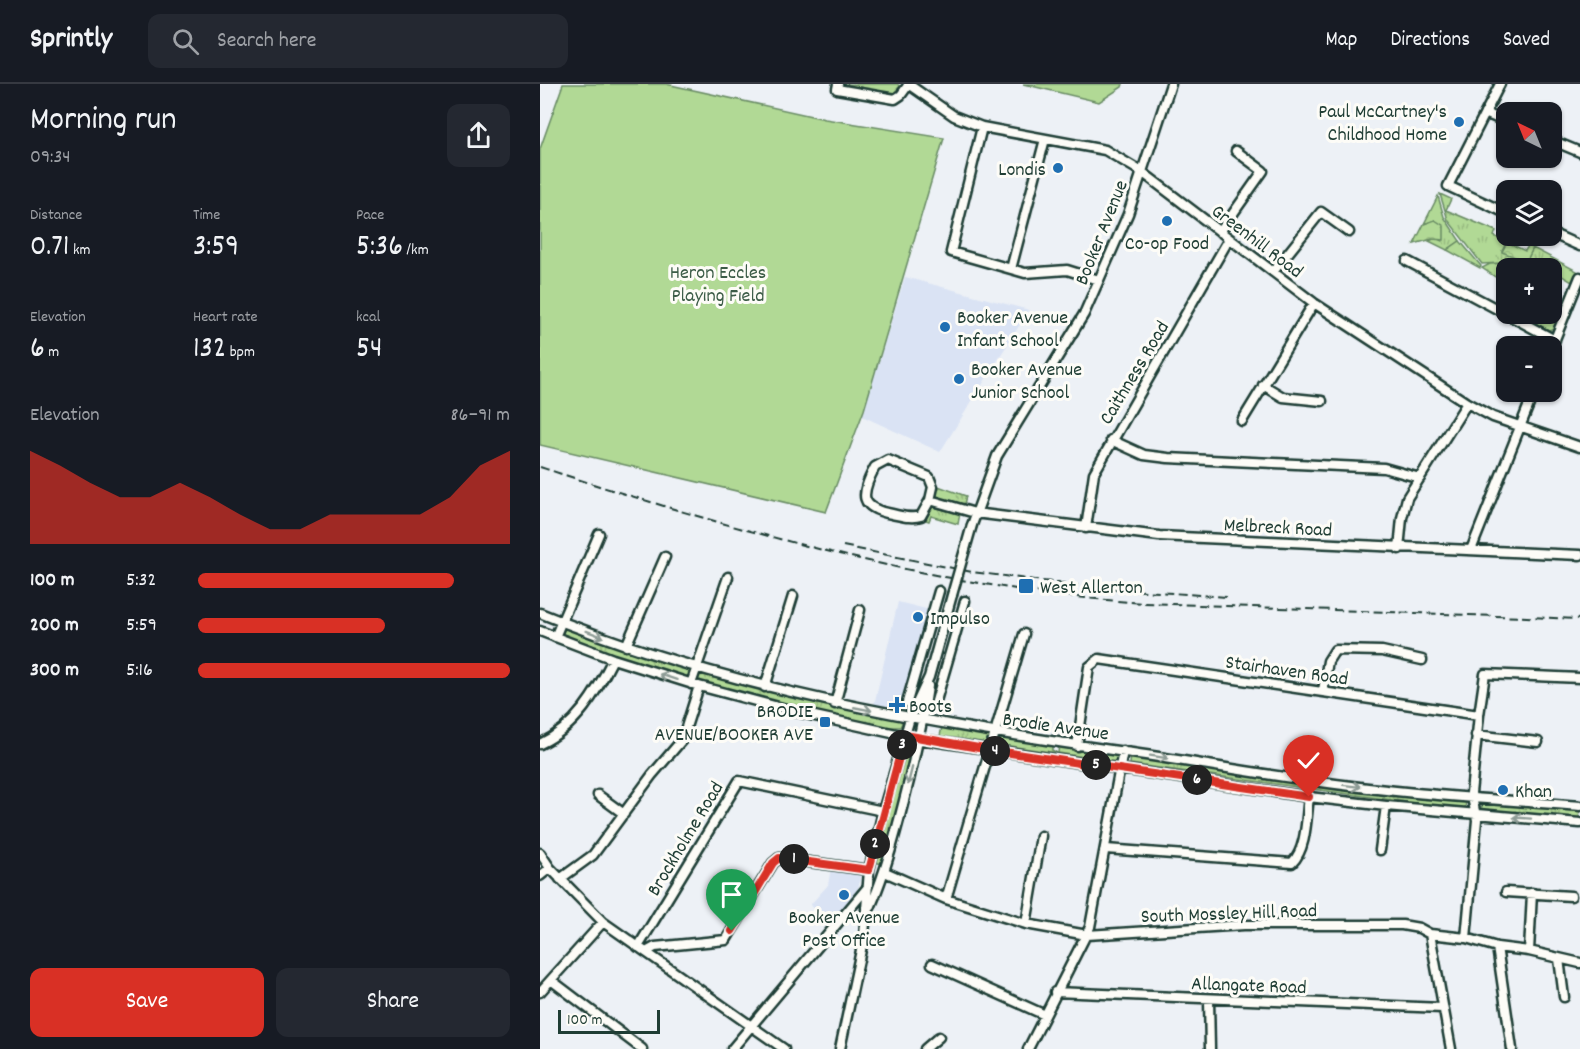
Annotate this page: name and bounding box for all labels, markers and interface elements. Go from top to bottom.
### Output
search box [148,14,568,68]
text: Sprintly [30,21,112,61]
icon: search [169,25,202,58]
text: Search here [217,26,316,57]
text: Map [1326,26,1357,56]
text: Directions [1390,26,1470,56]
text: Saved [1503,26,1550,56]
text: Morning run [30,98,177,145]
place label: Paul McCartney's Childhood Home [1318,99,1447,150]
north arrow [1496,102,1562,168]
map controls [1496,102,1562,402]
button: share [447,104,510,167]
marker: Paul McCartney's Childhood Home [1452,115,1466,129]
text: 09:34 [30,144,71,172]
place label: Londis [998,157,1046,185]
marker: Londis [1051,161,1065,175]
street label: Booker Avenue [1069,176,1137,290]
button: layers [1496,180,1562,246]
street label: Greenhill Road [1204,199,1308,286]
text: Distance [30,204,82,227]
text: Time [193,204,220,227]
text: Pace [356,204,384,227]
marker: Co-op Food [1160,214,1174,228]
text: 0.71 [30,227,69,270]
text: 3:59 [193,227,239,270]
text: 5:36 [356,227,403,270]
place label: Co-op Food [1125,231,1209,259]
text: km [69,239,91,262]
text: /km [403,239,429,262]
button: + [1496,258,1562,324]
park label: Heron Eccles Playing Field [670,260,766,311]
place label: Booker Avenue Infant School [957,305,1068,356]
text: Elevation [30,306,86,329]
text: Heart rate [193,306,258,329]
text: kcal [356,306,380,329]
street label: Caithness Road [1094,316,1178,431]
marker: Booker Avenue Infant School [938,320,952,334]
text: 6 [30,329,45,372]
text: 132 [193,329,226,372]
text: 54 [356,329,382,372]
button: − [1496,336,1562,402]
text: m [45,341,59,364]
text: bpm [226,341,255,364]
place label: Booker Avenue Junior School [971,357,1082,408]
marker: Booker Avenue Junior School [952,372,966,386]
text: Elevation [30,402,100,430]
text: 86–91 m [450,402,510,430]
street label: Melbreck Road [1223,512,1333,546]
text: 100 m [30,567,75,595]
text: 5:32 [126,567,156,595]
place label: West Allerton [1040,575,1143,603]
marker: West Allerton [1017,577,1035,595]
place label: Impulso [930,606,990,634]
marker: Impulso [911,610,925,624]
text: 200 m [30,612,79,640]
text: 5:59 [126,612,157,640]
one-way arrow [585,629,603,640]
street label: Stairhaven Road [1223,650,1350,694]
text: 300 m [30,657,79,685]
text: 5:16 [126,657,153,685]
one-way arrow [659,670,678,681]
place label: Boots [909,694,952,722]
marker: Boots [890,698,904,712]
place label: BRODIE AVENUE/BOOKER AVE [654,699,813,750]
one-way arrow [852,704,872,715]
street label: Brodie Avenue [1001,707,1111,749]
marker: BRODIE AVENUE/BOOKER AVE [818,715,832,729]
pin: 3 [887,730,917,760]
text: 3 [898,733,906,756]
pin [1283,735,1334,797]
pin: 4 [980,736,1010,766]
text: 4 [992,739,998,762]
icon: check [1292,744,1325,777]
pin: 5 [1081,750,1111,780]
one-way arrow [1149,752,1168,763]
text: 5 [1092,753,1100,776]
pin: 6 [1182,765,1212,795]
one-way arrow [903,766,915,785]
text: 6 [1193,768,1201,791]
street label: Brockholme Road [641,777,732,902]
place label: Khan [1515,779,1552,807]
one-way arrow [1341,781,1361,792]
marker: Khan [1496,783,1510,797]
one-way arrow [1512,812,1532,823]
pin: 2 [860,829,890,859]
text: 2 [872,832,879,855]
pin: 1 [779,844,809,874]
text: 1 [792,847,796,870]
pin [706,869,757,931]
icon: arrive [715,878,748,911]
marker: Booker Avenue Post Office [837,888,851,902]
street label: South Mossley Hill Road [1140,898,1318,932]
place label: Booker Avenue Post Office [789,905,900,956]
button: Save [30,968,264,1037]
button: Share [276,968,510,1037]
street label: Allangate Road [1191,971,1307,1003]
scale bar [558,1007,660,1034]
text: 100 m [567,1009,603,1032]

